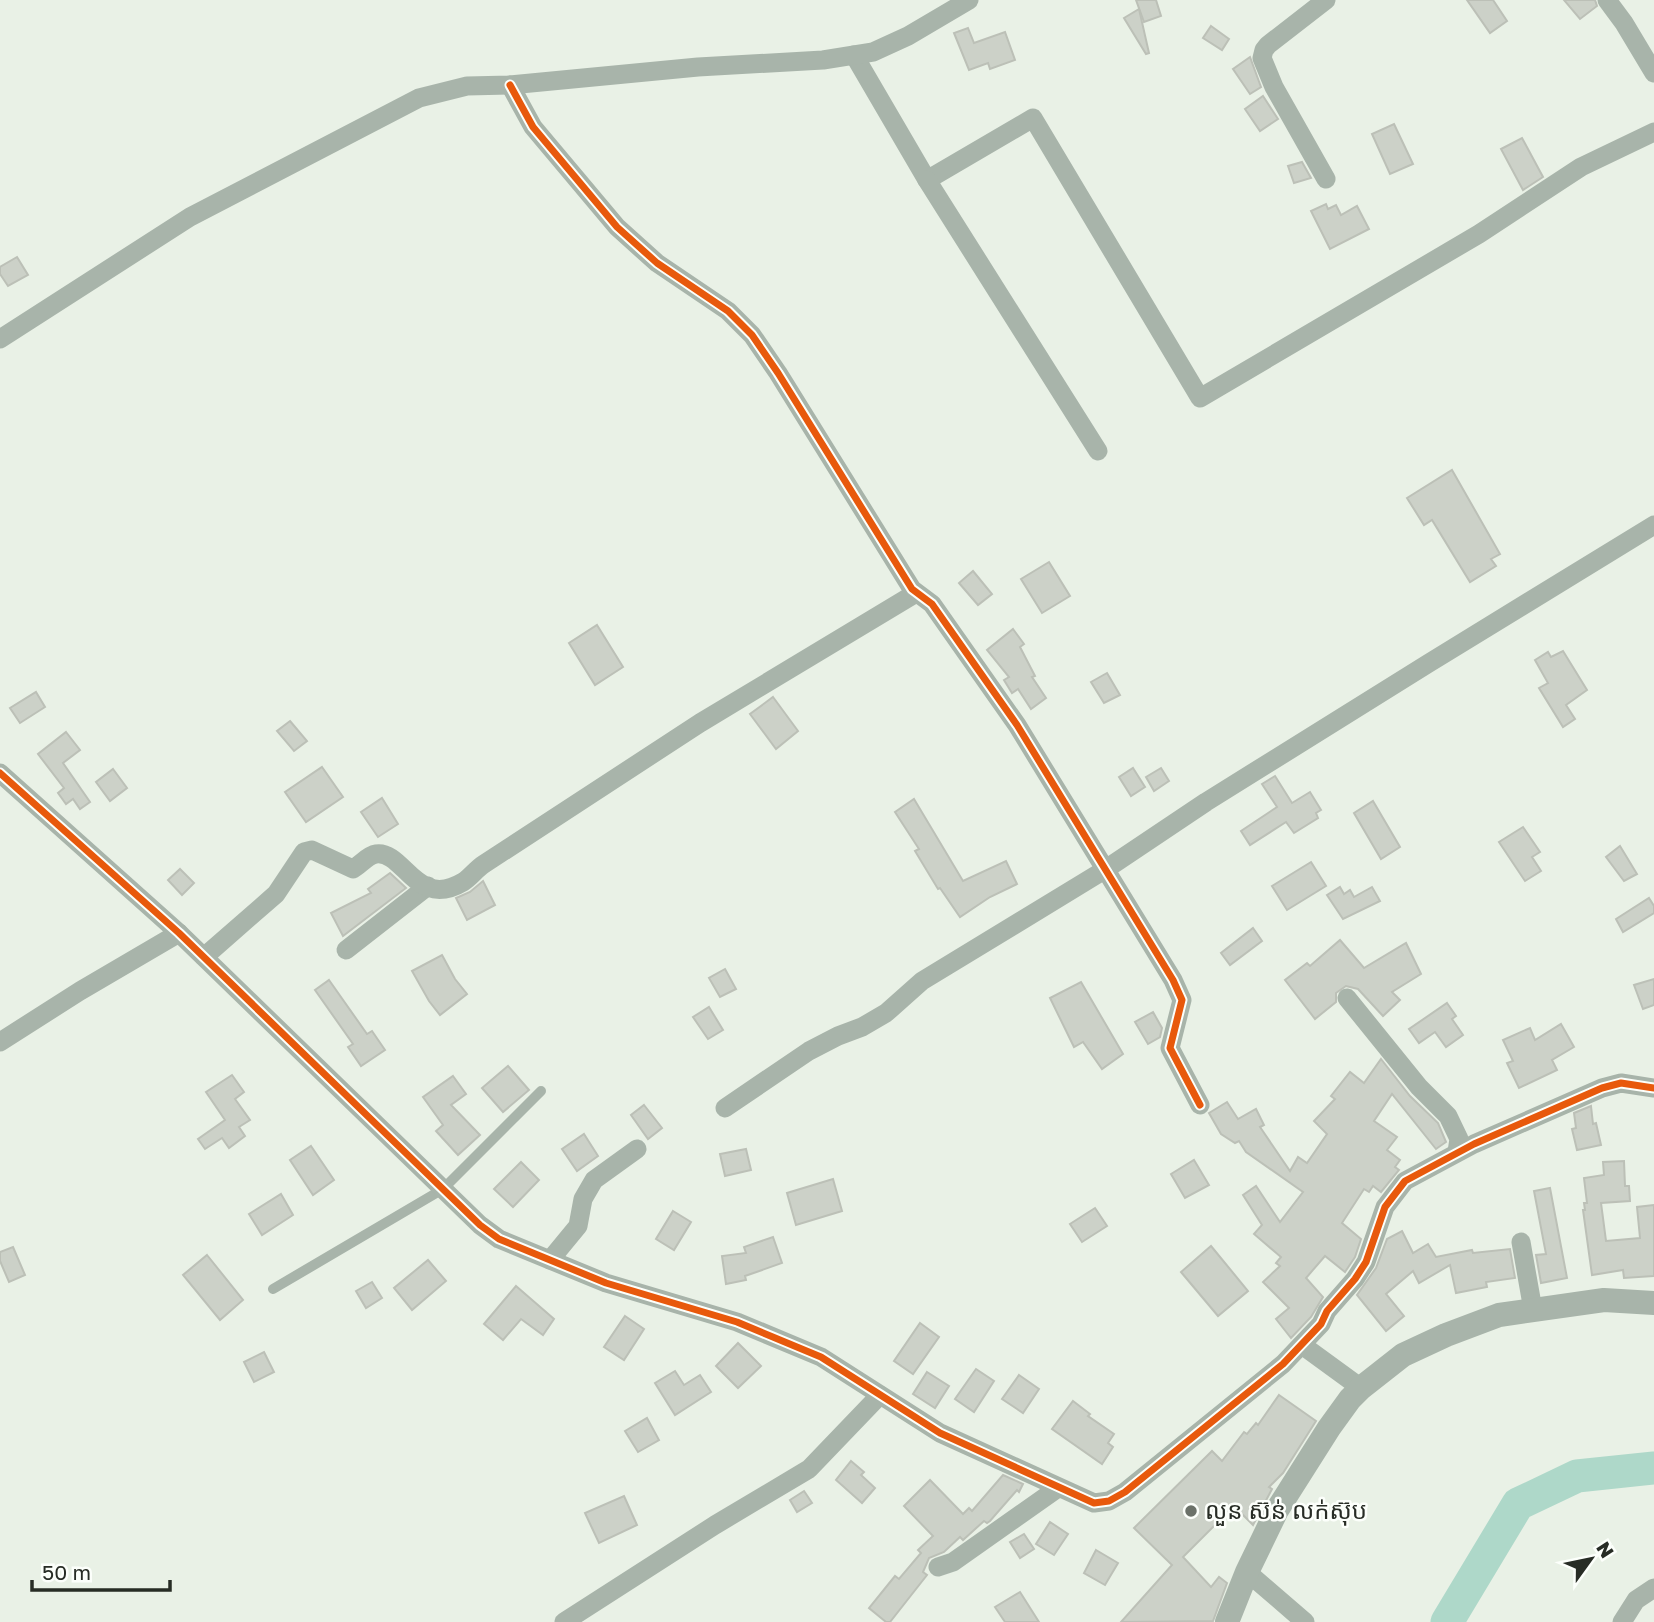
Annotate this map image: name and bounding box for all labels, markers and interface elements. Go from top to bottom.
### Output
place label: លួន ស៊ន់ លក់ស៊ុប [1205,1495,1367,1526]
marker: លួន ស៊ន់ លក់ស៊ុប [1183,1503,1199,1519]
north arrow [1556,1524,1626,1594]
text: N [1592,1537,1619,1562]
scale bar [32,1548,170,1592]
text: 50 m [42,1559,91,1585]

